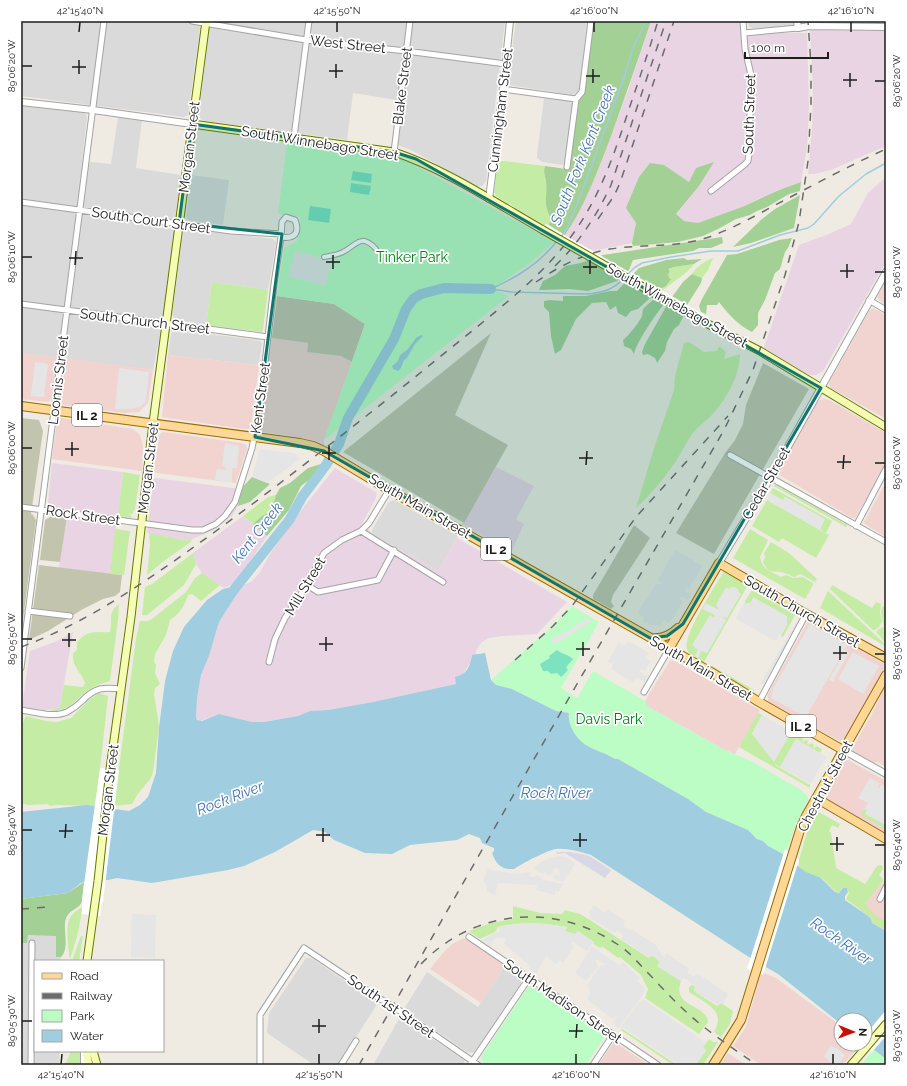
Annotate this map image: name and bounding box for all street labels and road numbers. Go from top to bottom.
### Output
street label: West Street [309,32,387,56]
street label: Blake Street [389,46,415,126]
street label: Cunningham Street [484,47,516,173]
street label: South Street [740,73,758,154]
street label: Morgan Street [175,100,203,194]
street label: South Winnebago Street [240,123,400,163]
street label: South Court Street [91,204,212,236]
street label: South Winnebago Street [604,259,751,351]
street label: South Church Street [79,305,211,337]
street label: Loomis Street [45,334,71,426]
street label: Kent Street [247,361,273,435]
road number: IL 2 [72,404,102,426]
street label: Morgan Street [134,421,162,515]
street label: Cedar Street [739,444,793,522]
street label: South Main Street [366,470,474,542]
street label: Rock Street [45,502,121,528]
road number: IL 2 [481,538,511,560]
street label: Mill Street [281,554,329,618]
street label: South Church Street [741,571,863,651]
street label: South Main Street [647,632,755,704]
road number: IL 2 [786,715,816,737]
street label: Chestnut Street [794,737,856,834]
street label: Morgan Street [94,743,122,837]
street label: South Madison Street [501,956,625,1047]
street label: South 1st Street [344,971,438,1041]

